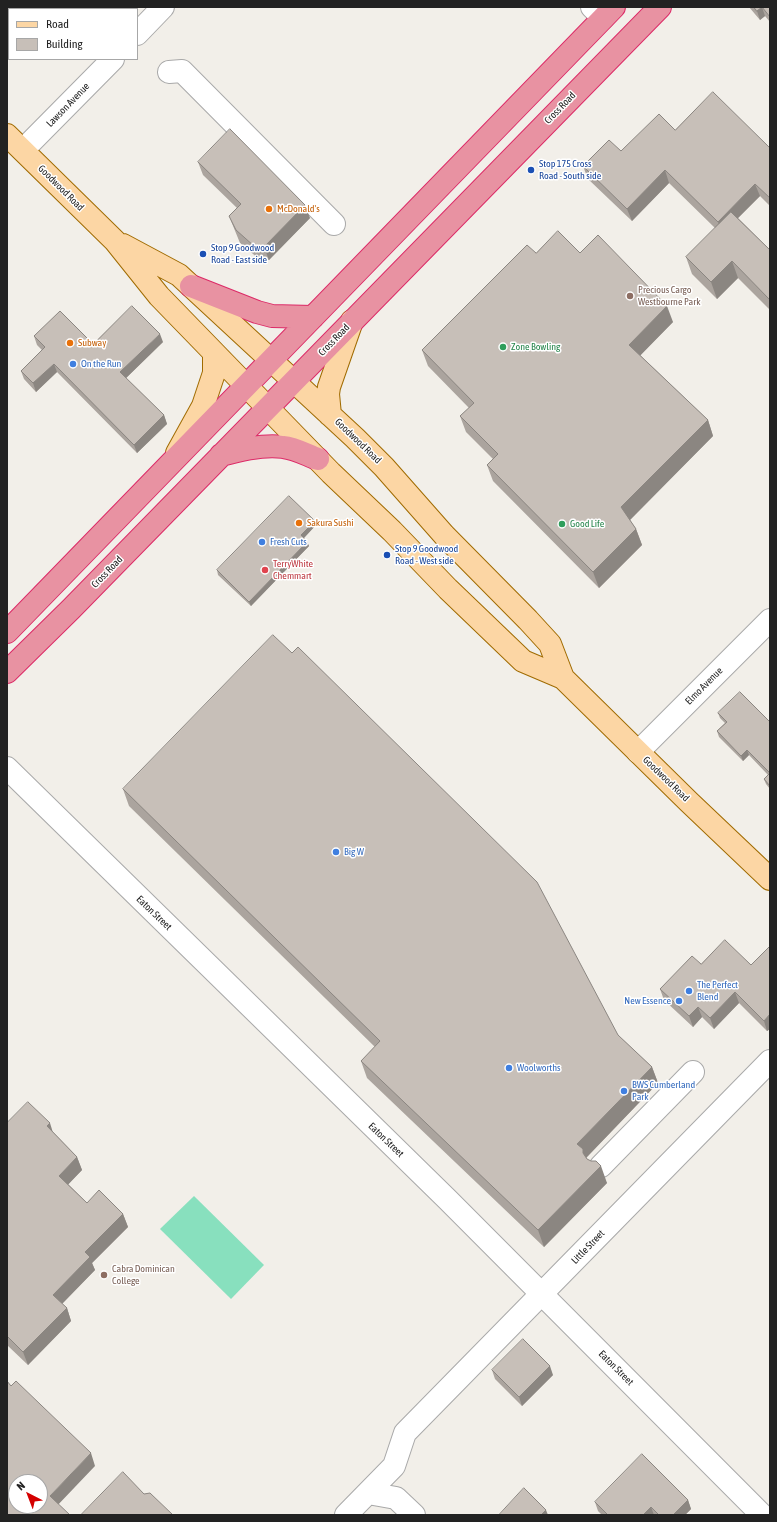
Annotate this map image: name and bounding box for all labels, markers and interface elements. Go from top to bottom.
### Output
legend [8,8,138,60]
text: Road [46,17,69,31]
text: Building [46,37,83,51]
street label: Lawson Avenue [44,80,92,130]
street label: Cross Road [542,90,578,126]
place label: Stop 175 Cross Road - South side [539,158,601,182]
street label: Goodwood Road [36,163,86,213]
marker: Stop 175 Cross Road - South side [526,165,536,175]
place label: McDonald's [277,203,320,215]
marker: McDonald's [264,204,274,214]
place label: Stop 9 Goodwood Road - East side [211,242,274,266]
marker: Stop 9 Goodwood Road - East side [198,249,208,259]
place label: Precious Cargo Westbourne Park [638,284,701,308]
marker: Precious Cargo Westbourne Park [625,291,635,301]
street label: Cross Road [316,322,352,358]
place label: Subway [78,337,106,349]
marker: Subway [65,338,75,348]
place label: Zone Bowling [511,341,560,353]
marker: Zone Bowling [498,342,508,352]
place label: On the Run [81,358,121,370]
marker: On the Run [68,359,78,369]
street label: Goodwood Road [332,416,384,466]
place label: Sakura Sushi [307,517,354,529]
marker: Sakura Sushi [294,518,304,528]
place label: Good Life [570,518,604,530]
marker: Good Life [557,519,567,529]
place label: Fresh Cuts [270,536,307,548]
marker: Fresh Cuts [257,537,267,547]
place label: Stop 9 Goodwood Road - West side [395,543,458,566]
marker: Stop 9 Goodwood Road - West side [382,550,392,560]
street label: Cross Road [89,554,125,590]
place label: TerryWhite Chemmart [273,558,313,582]
marker: TerryWhite Chemmart [260,565,270,575]
street label: Elmo Avenue [683,665,725,707]
street label: Goodwood Road [640,754,692,804]
place label: Big W [344,846,364,858]
marker: Big W [331,847,341,857]
street label: Eaton Street [134,893,174,933]
place label: The Perfect Blend [697,979,738,1002]
marker: The Perfect Blend [684,986,694,996]
place label: New Essence [624,995,671,1007]
marker: New Essence [674,996,684,1006]
place label: Woolworths [517,1062,561,1074]
marker: Woolworths [504,1063,514,1073]
place label: BWS Cumberland Park [632,1079,695,1102]
marker: BWS Cumberland Park [619,1086,629,1096]
street label: Eaton Street [366,1120,406,1160]
street label: Little Street [569,1228,607,1266]
place label: Cabra Dominican College [112,1263,175,1286]
marker: Cabra Dominican College [99,1270,109,1280]
street label: Eaton Street [596,1348,636,1388]
north arrow [8,1474,48,1514]
text: N [14,1479,27,1492]

